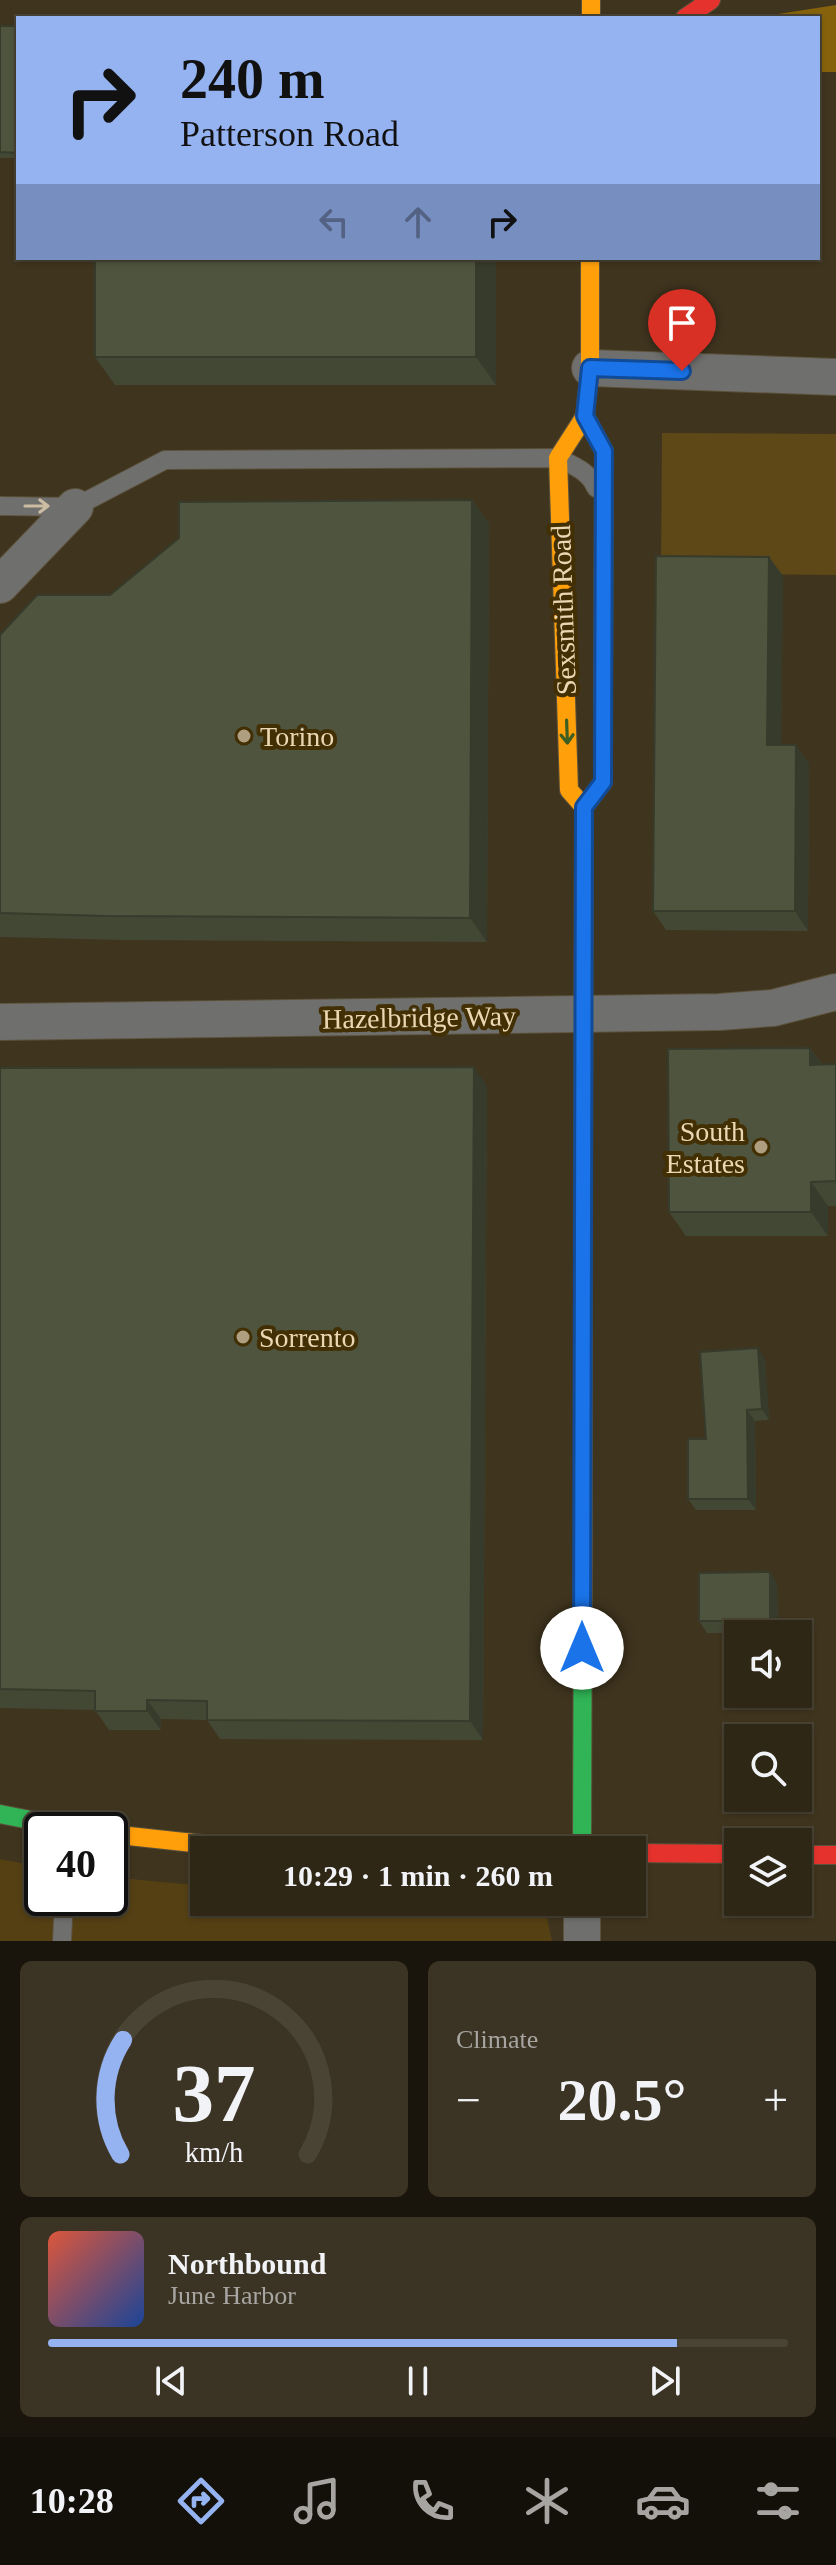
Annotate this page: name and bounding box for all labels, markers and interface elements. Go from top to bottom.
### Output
icon: right [48,48,152,152]
text: 240 m [180,48,325,110]
text: Patterson Road [180,114,399,154]
icon: left [312,200,356,244]
icon: ahead [396,200,440,244]
icon: right [480,200,524,244]
pin [648,289,716,371]
icon: arrive [660,301,704,345]
one-way arrow [23,498,50,514]
street label: Sexsmith Road [545,524,582,696]
one-way arrow [560,718,575,745]
place label: Torino [260,721,334,752]
marker: Torino [235,727,253,745]
street label: Hazelbridge Way [322,1000,516,1035]
place label: South Estates [666,1116,745,1179]
marker: South Estates [752,1138,770,1156]
place label: Sorrento [259,1322,355,1353]
marker: Sorrento [234,1328,252,1346]
position arrow [540,1606,624,1690]
map controls [724,1620,812,1916]
button: sound [724,1620,812,1708]
button: search [724,1724,812,1812]
speed limit sign: 40 [24,1812,128,1916]
button: layers [724,1828,812,1916]
text: 10:29 · 1 min · 260 m [283,1859,553,1892]
text: Climate [456,2025,538,2054]
text: 37 [172,2047,256,2139]
text: 20.5° [558,2067,687,2133]
text: − [456,2076,481,2125]
text: + [763,2076,788,2125]
text: km/h [185,2137,243,2168]
text: Northbound [168,2247,326,2280]
text: June Harbor [168,2281,296,2310]
icon: previous [149,2359,193,2403]
icon: pause [396,2359,440,2403]
icon: next [643,2359,687,2403]
icon: directions [173,2473,229,2529]
icon: music [289,2473,345,2529]
icon: phone [404,2473,460,2529]
icon: climate [519,2473,575,2529]
icon: car [635,2473,691,2529]
icon: filters [750,2473,806,2529]
text: 10:28 [30,2481,114,2521]

